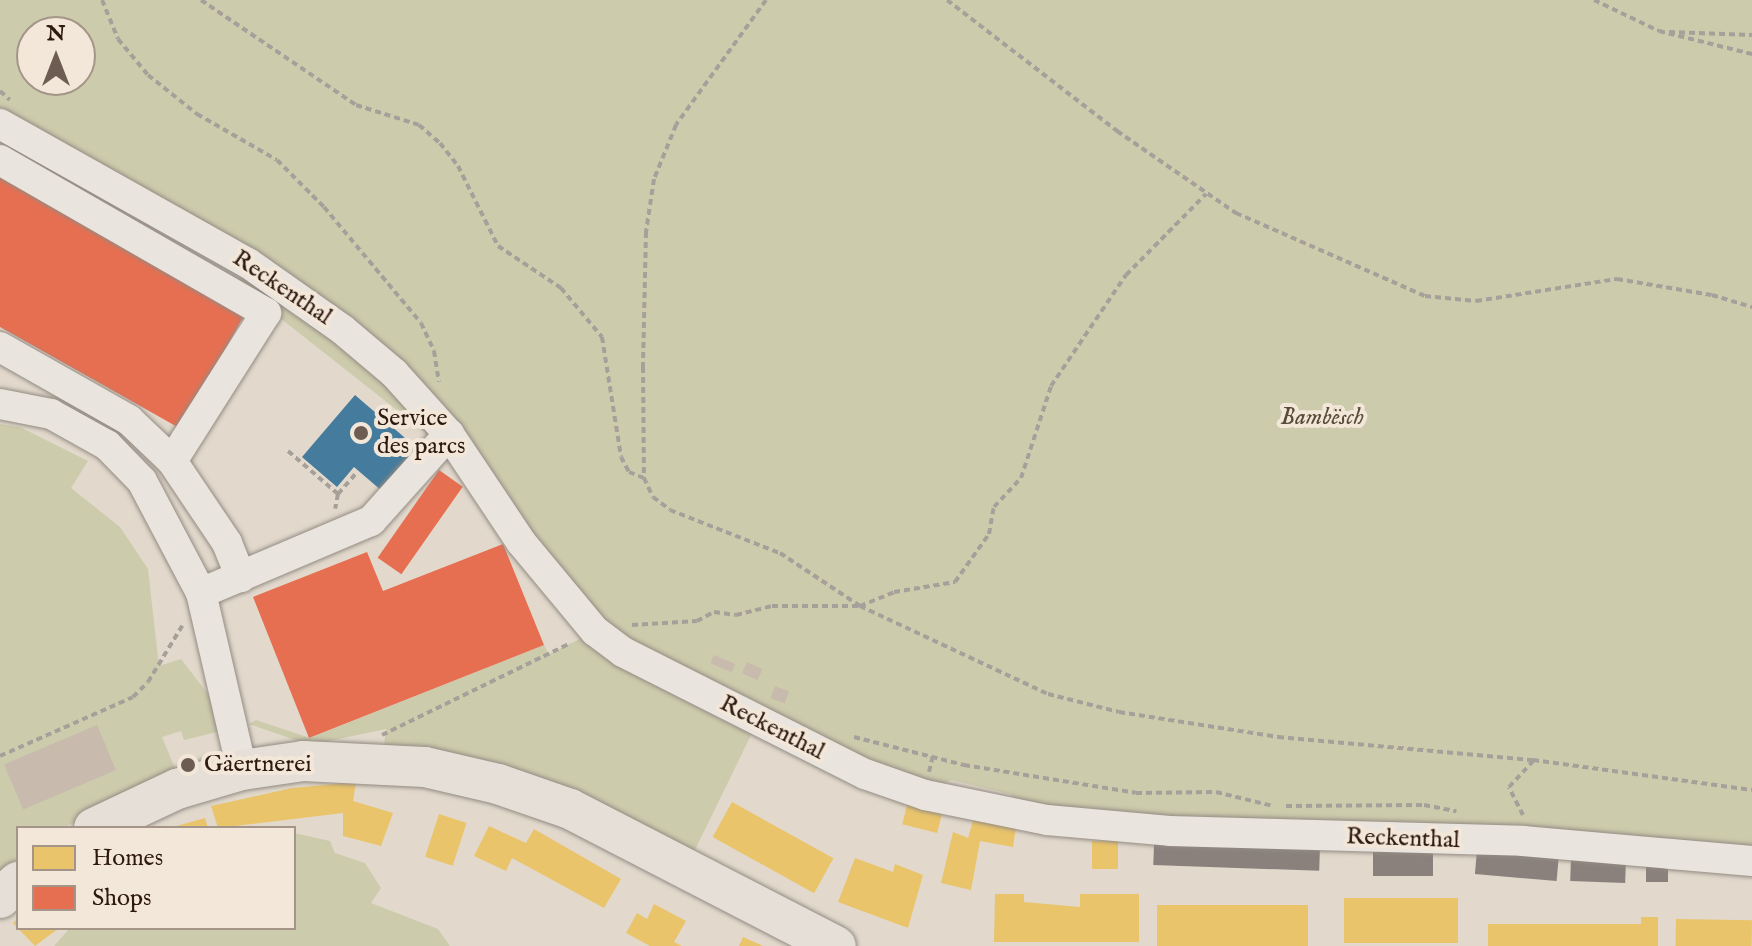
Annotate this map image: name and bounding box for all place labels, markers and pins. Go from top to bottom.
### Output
place label: Service des parcs [377,405,465,461]
marker: Service des parcs [352,424,370,442]
place label: Gäertnerei [204,751,312,779]
marker: Gäertnerei [179,756,197,774]

